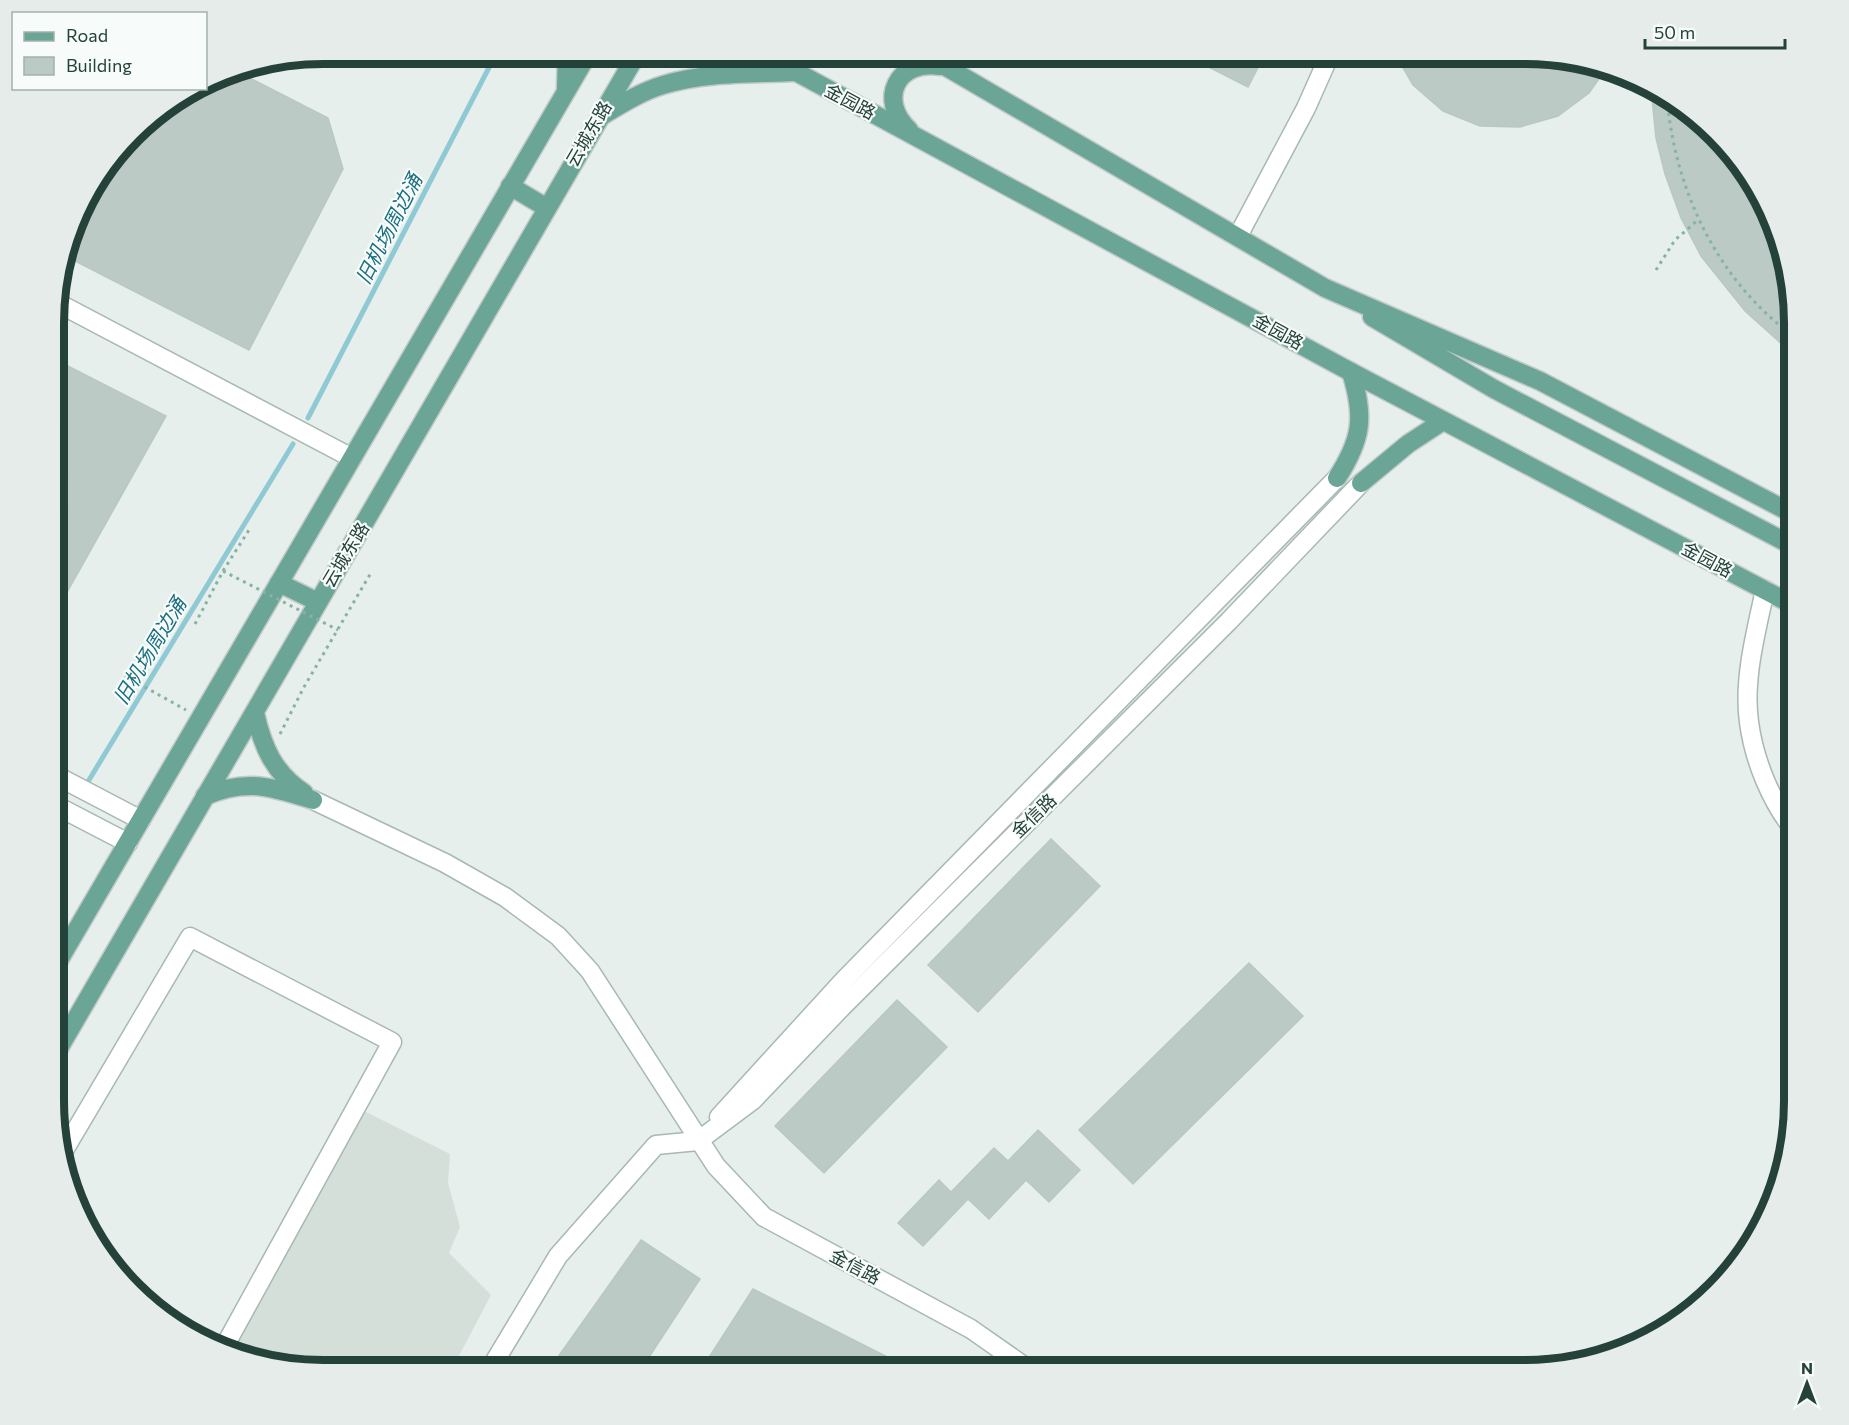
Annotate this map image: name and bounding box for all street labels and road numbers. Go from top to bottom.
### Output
street label: 金园路 [821,79,879,124]
street label: 云城东路 [561,97,616,170]
street label: 金园路 [1250,308,1307,354]
street label: 云城东路 [317,518,373,591]
street label: 金园路 [1678,537,1736,582]
street label: 金信路 [1006,789,1060,842]
street label: 金信路 [826,1244,884,1289]

